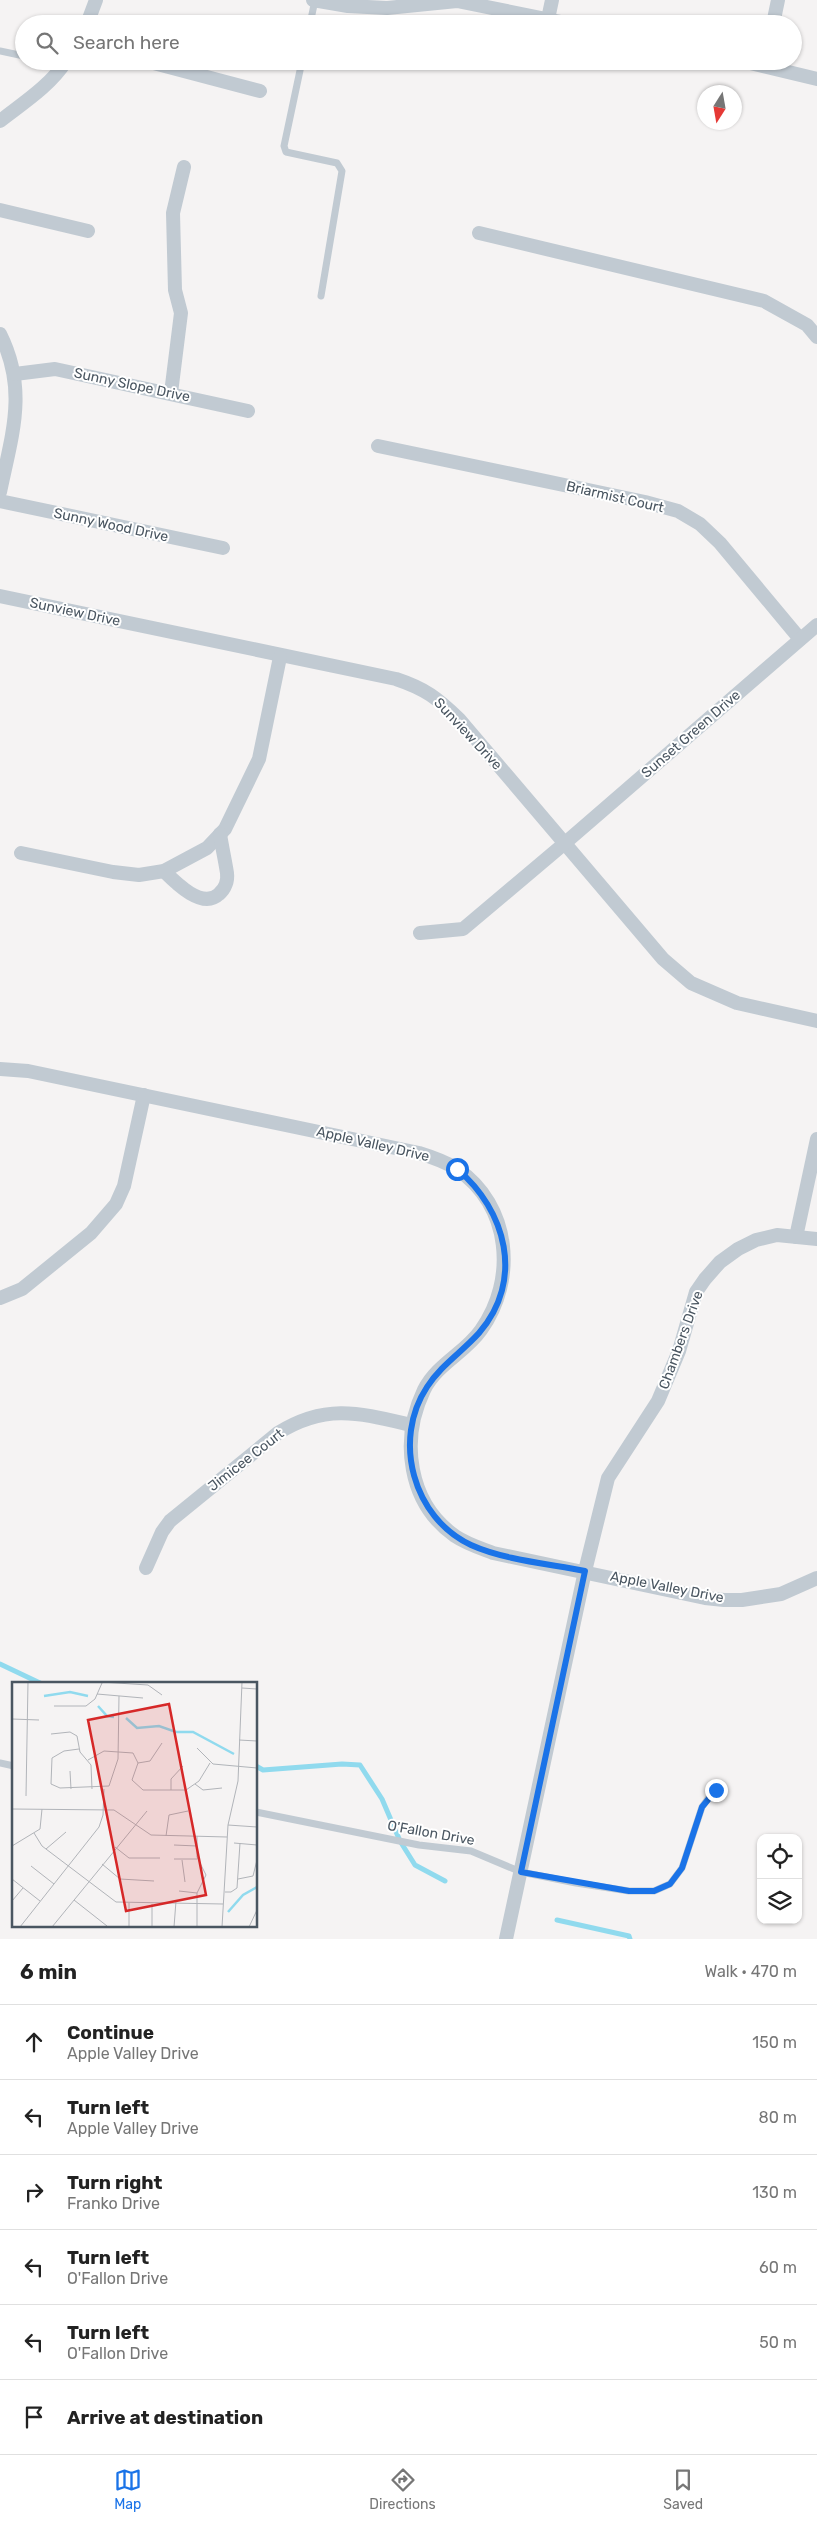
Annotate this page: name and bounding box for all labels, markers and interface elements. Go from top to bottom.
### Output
search box [15,15,802,70]
icon: search [33,29,61,57]
text: Search here [73,31,180,54]
north arrow [697,85,742,130]
street label: Sunny Slope Drive [72,364,192,406]
street label: Briarmist Court [565,478,666,517]
street label: Sunny Wood Drive [52,505,170,545]
street label: Sunview Drive [28,594,122,630]
street label: Sunset Green Drive [638,686,744,782]
street label: Sunview Drive [430,694,506,774]
street label: Apple Valley Drive [315,1123,431,1165]
route start [446,1158,469,1181]
street label: Chambers Drive [655,1288,707,1392]
street label: Jimicee Court [205,1425,288,1495]
street label: Apple Valley Drive [609,1568,725,1606]
inset map [12,1682,258,1926]
route end [705,1779,728,1802]
street label: O'Fallon Drive [386,1817,476,1849]
map controls [757,1834,802,1924]
button: locate [757,1834,802,1879]
button: layers [757,1879,802,1924]
text: 6 min [20,1959,77,1984]
text: Walk · 470 m [704,1962,797,1981]
text: Continue [67,2021,154,2044]
icon: ahead [20,2028,48,2056]
text: 150 m [752,2033,797,2052]
text: Apple Valley Drive [67,2044,199,2063]
text: Turn left [67,2096,149,2119]
icon: left [20,2103,48,2131]
text: 80 m [759,2108,797,2127]
text: Apple Valley Drive [67,2119,199,2138]
text: Turn right [67,2171,162,2194]
icon: right [20,2178,48,2206]
text: 130 m [752,2183,797,2202]
text: Franko Drive [67,2194,160,2213]
text: Turn left [67,2246,149,2269]
icon: left [20,2253,48,2281]
text: 60 m [759,2258,797,2277]
text: O'Fallon Drive [67,2269,168,2288]
text: Turn left [67,2321,149,2344]
icon: left [20,2328,48,2356]
text: 50 m [759,2333,797,2352]
text: O'Fallon Drive [67,2344,168,2363]
icon: arrive [20,2403,48,2431]
text: Arrive at destination [67,2406,263,2429]
tab: Map [114,2466,142,2513]
tab: Directions [369,2466,436,2513]
tab: Saved [663,2466,703,2513]

